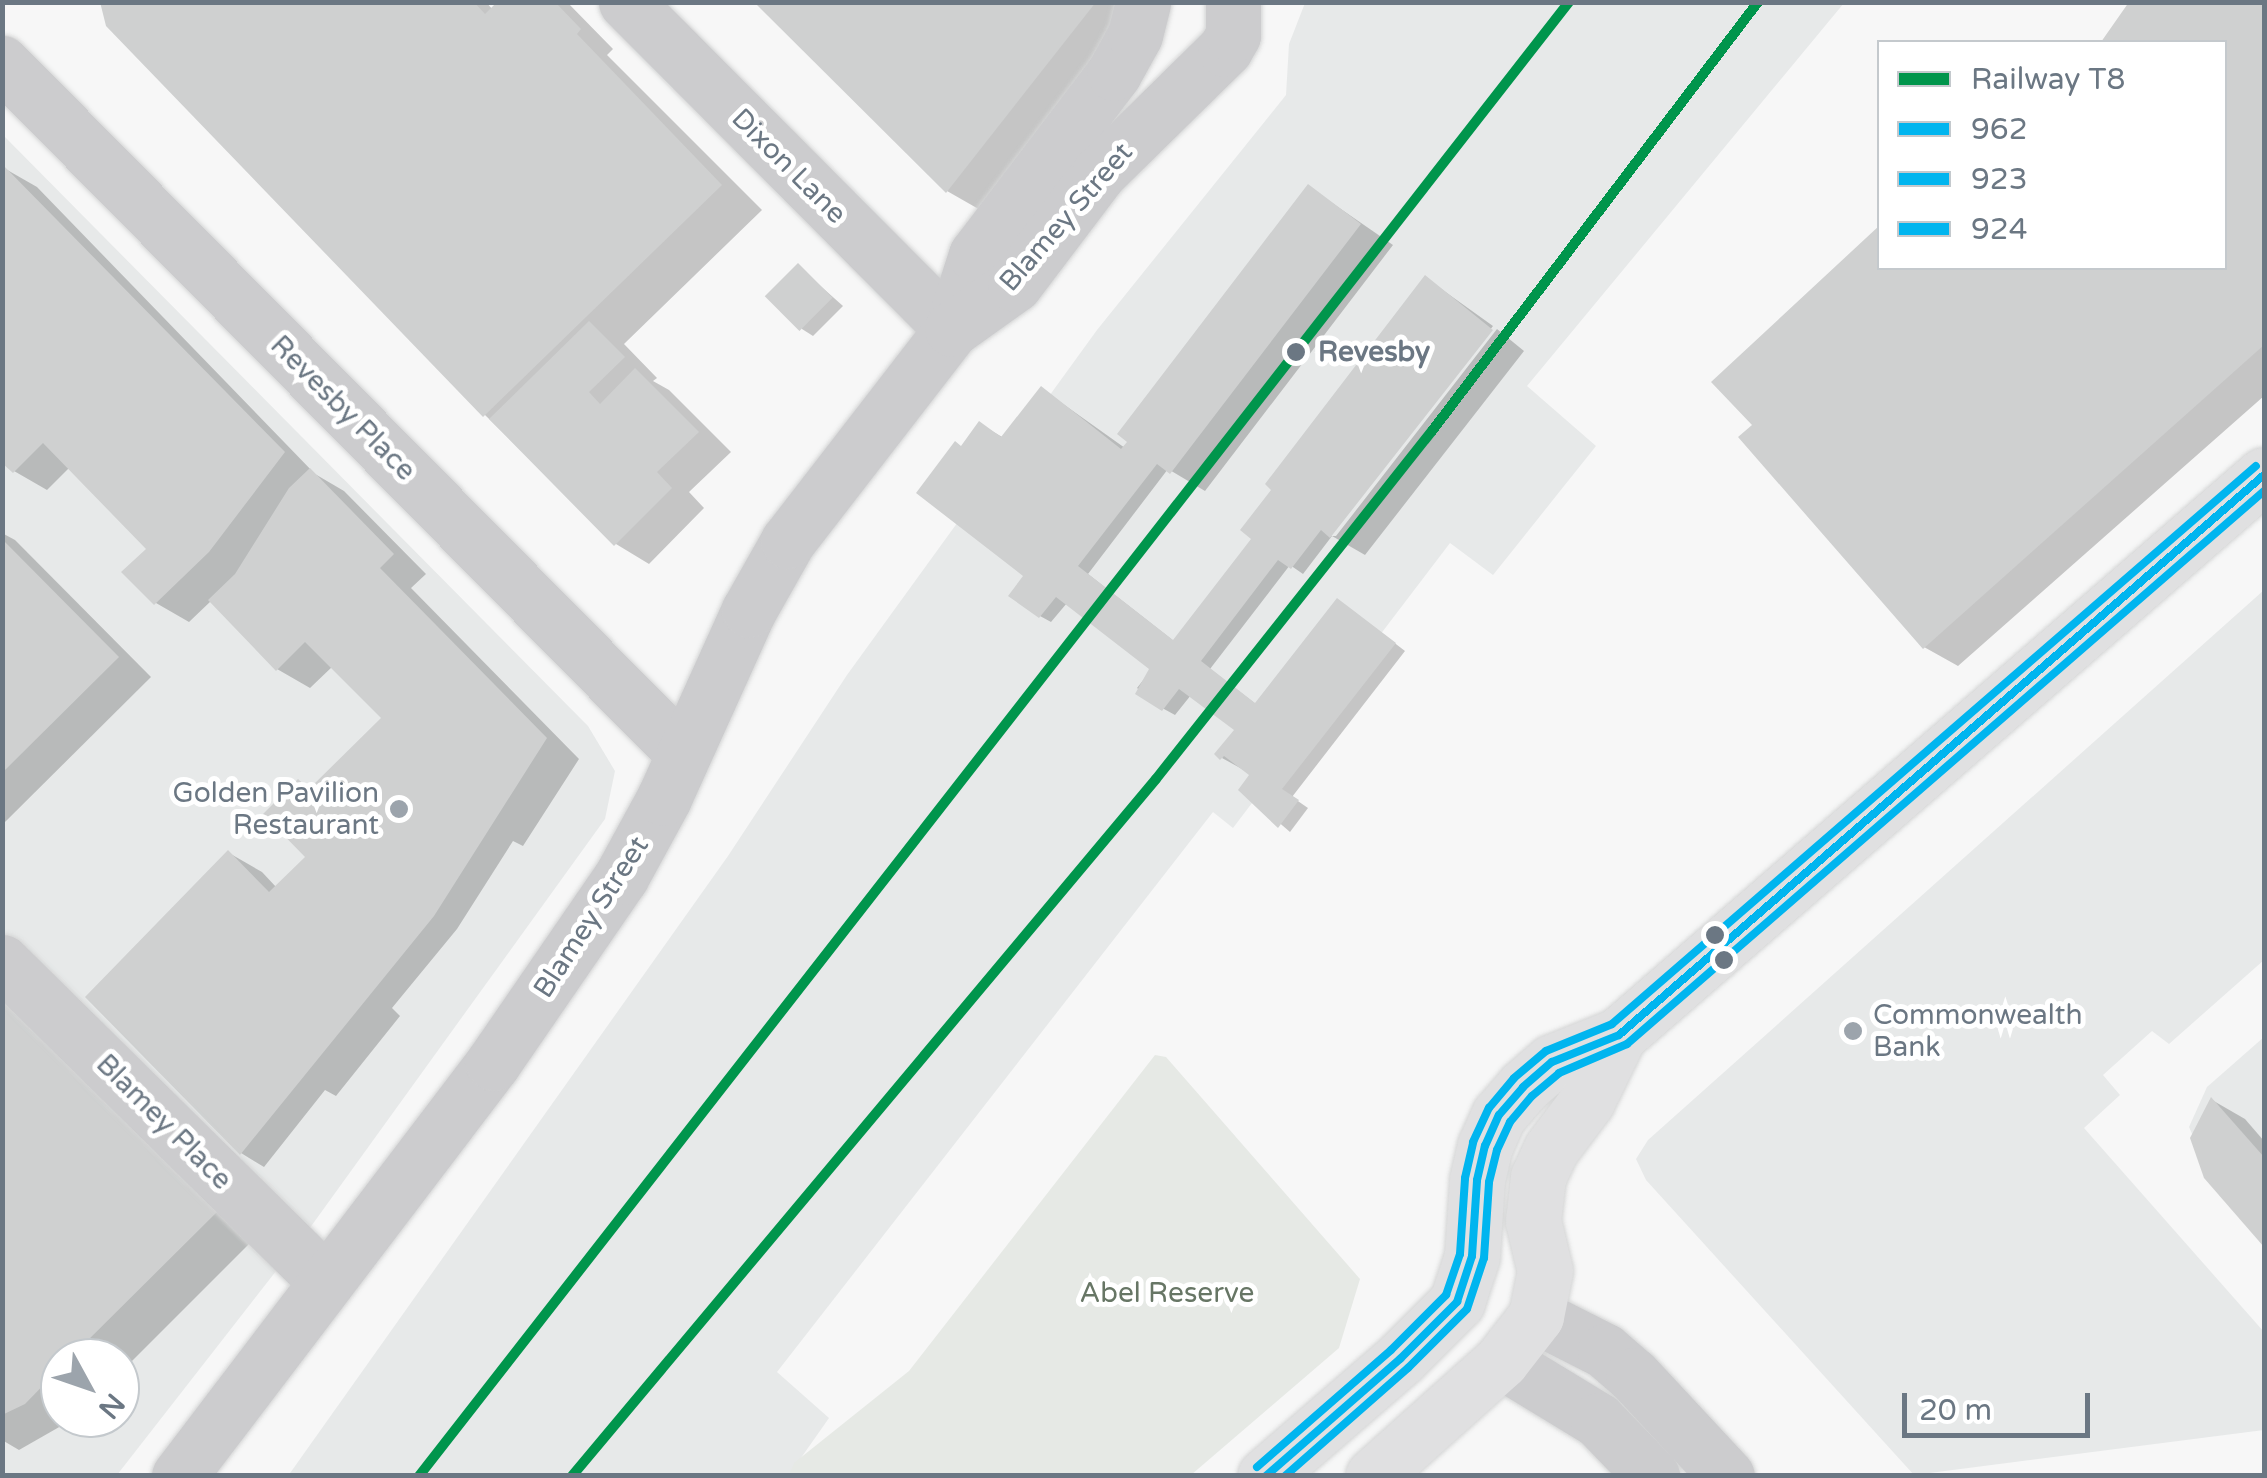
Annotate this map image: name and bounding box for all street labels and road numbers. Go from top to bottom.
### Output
street label: Dixon Lane [725,102,853,230]
street label: Blamey Street [992,136,1140,298]
street label: Revesby Place [263,328,423,488]
street label: Blamey Street [526,830,656,1004]
street label: Blamey Place [89,1047,239,1197]

